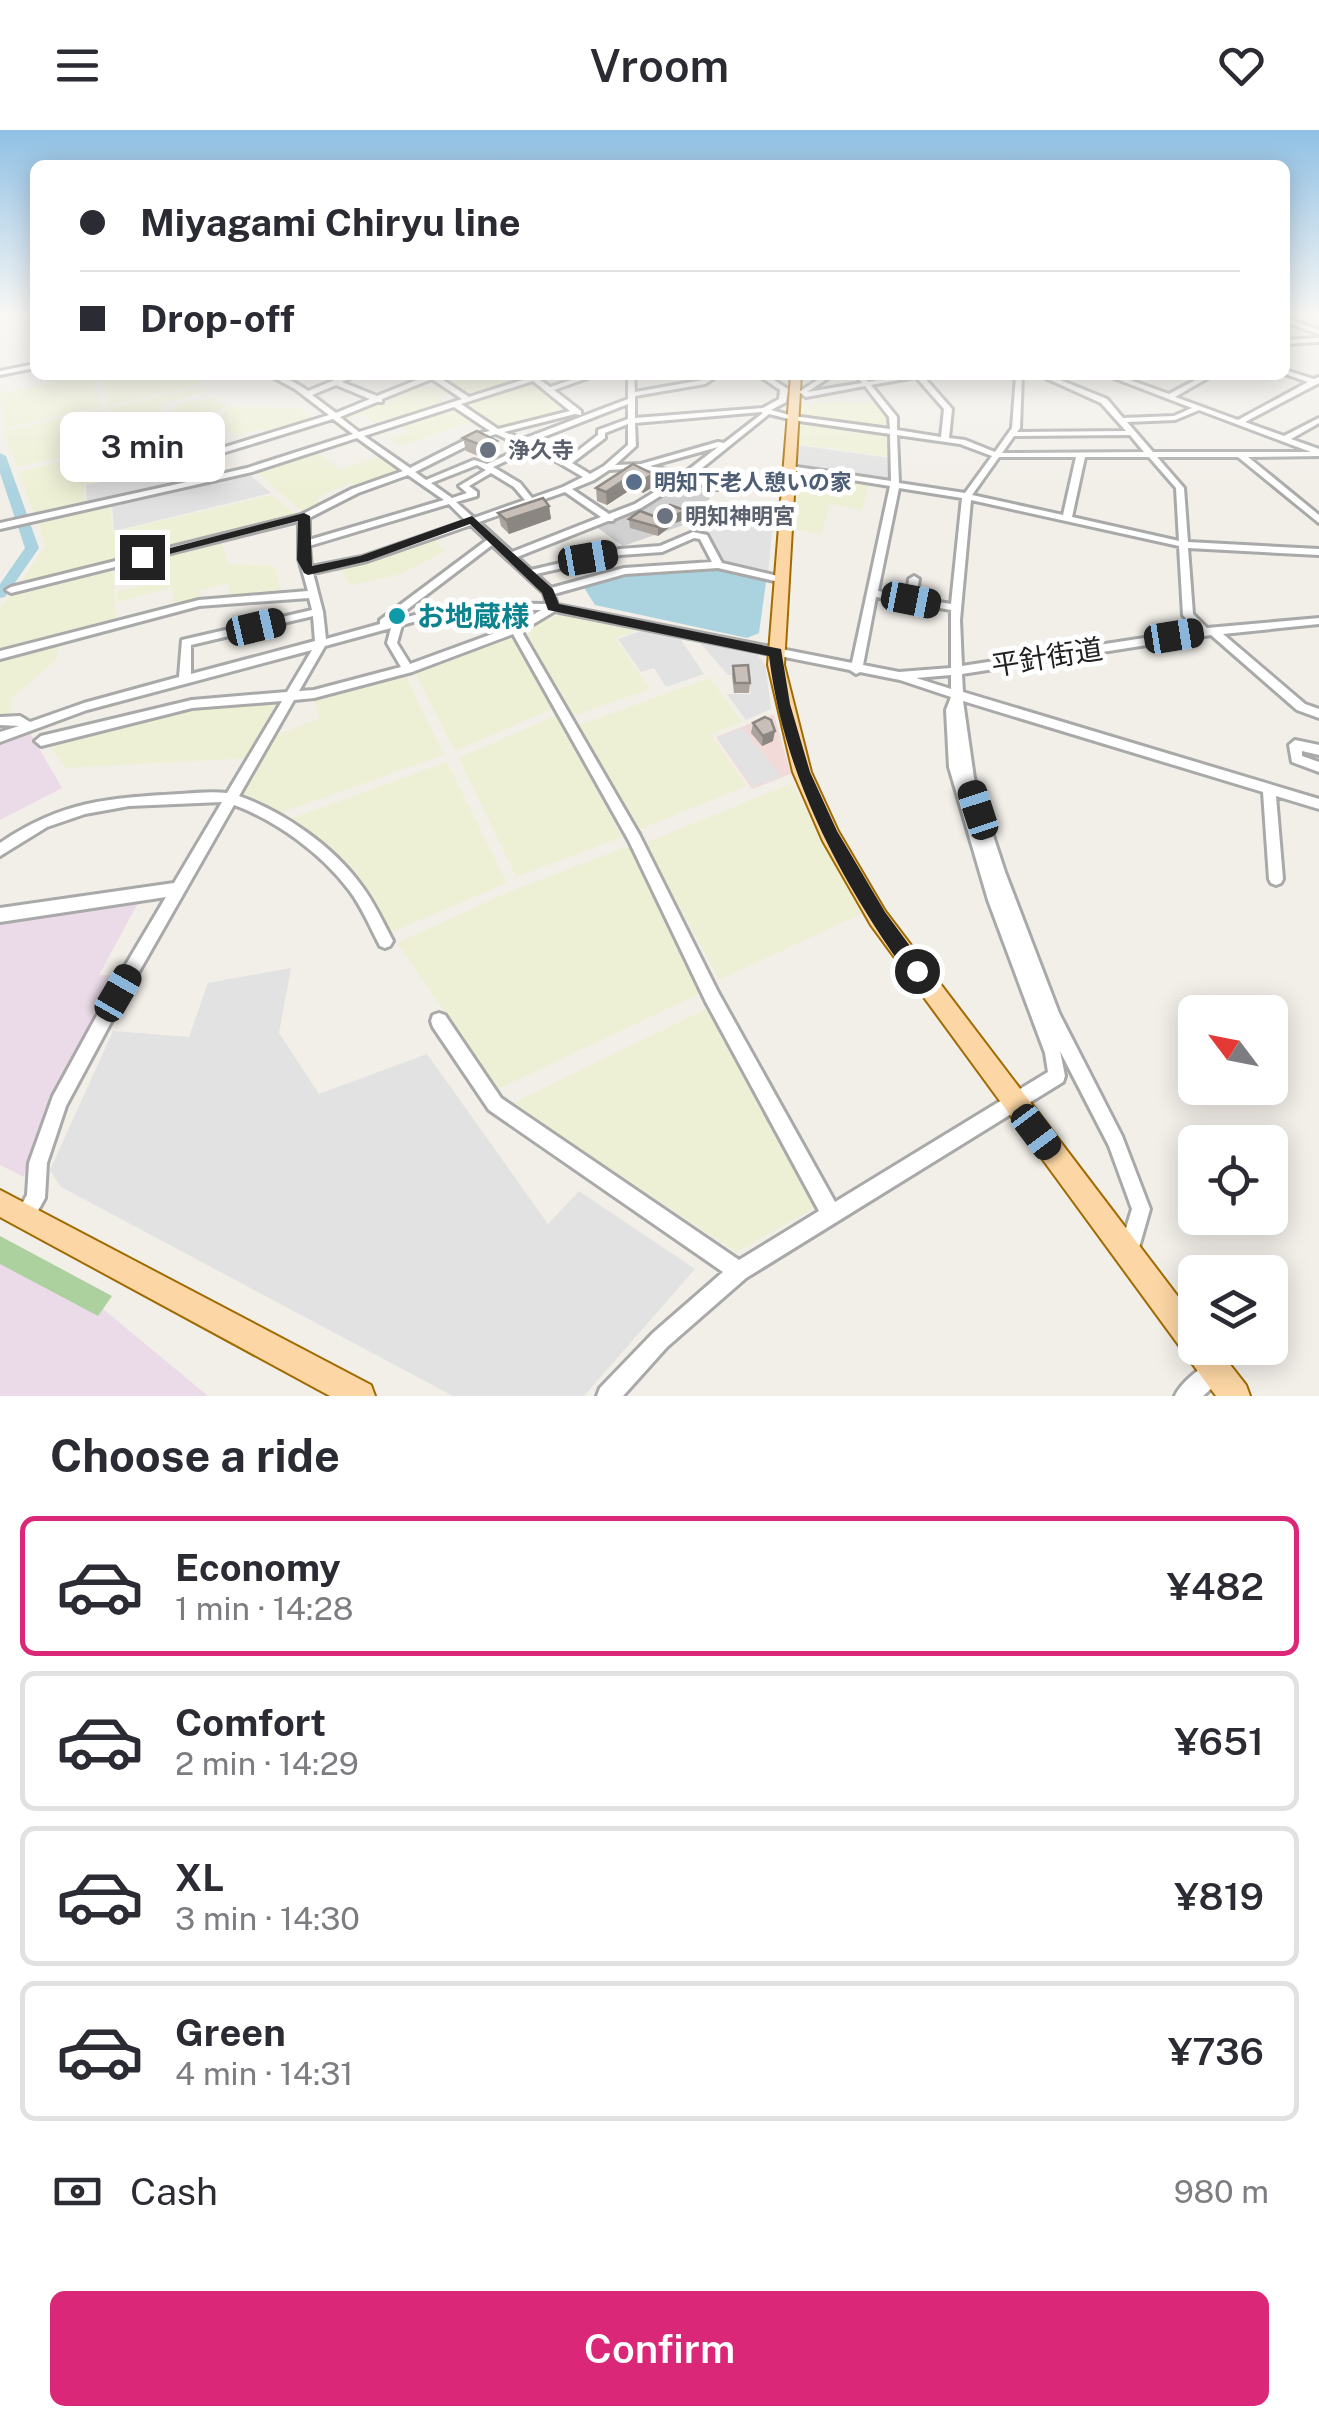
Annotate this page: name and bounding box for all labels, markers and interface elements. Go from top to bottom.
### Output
icon: menu [50,38,105,93]
icon: heart [1214,38,1269,93]
text: Vroom [590,39,729,92]
text: Miyagami Chiryu line [140,200,521,245]
text: Drop-off [140,296,295,341]
callout: 3 min [59,412,224,482]
text: 3 min [101,428,184,465]
place label: 浄久寺 [508,437,574,463]
marker: 浄久寺 [477,439,499,461]
place label: 明知下老人憩いの家 [654,469,852,495]
marker: 明知下老人憩いの家 [623,471,645,493]
place label: 明知神明宮 [685,503,795,529]
marker: 明知神明宮 [654,505,676,527]
route end [120,535,165,580]
car [556,538,620,578]
car [879,580,943,620]
place label: お地蔵様 [417,599,529,632]
marker: お地蔵様 [386,605,408,627]
car [223,606,289,648]
car [1142,616,1206,656]
street label: 平針街道 [989,631,1105,682]
car [954,777,1002,843]
route start [895,949,940,994]
car [90,960,146,1026]
north arrow [1178,995,1288,1105]
map controls [1178,995,1288,1365]
car [1006,1099,1066,1165]
button: locate [1178,1125,1288,1235]
button: layers [1178,1255,1288,1365]
text: Choose a ride [50,1429,340,1482]
icon: car [55,1541,145,1631]
text: Economy [175,1545,341,1590]
text: ¥482 [1167,1564,1264,1609]
text: 1 min · 14:28 [175,1590,354,1627]
icon: car [55,1696,145,1786]
text: Comfort [175,1700,326,1745]
text: ¥651 [1174,1719,1264,1764]
text: 2 min · 14:29 [175,1745,359,1782]
icon: car [55,1851,145,1941]
text: XL [175,1855,224,1900]
text: ¥819 [1174,1874,1264,1919]
text: 3 min · 14:30 [175,1900,360,1937]
icon: car [55,2006,145,2096]
text: Green [175,2010,286,2055]
text: ¥736 [1168,2029,1264,2074]
text: 4 min · 14:31 [175,2055,353,2092]
icon: cash [50,2164,105,2219]
text: Cash [130,2169,218,2214]
text: 980 m [1174,2173,1269,2210]
button: Confirm [50,2291,1269,2406]

